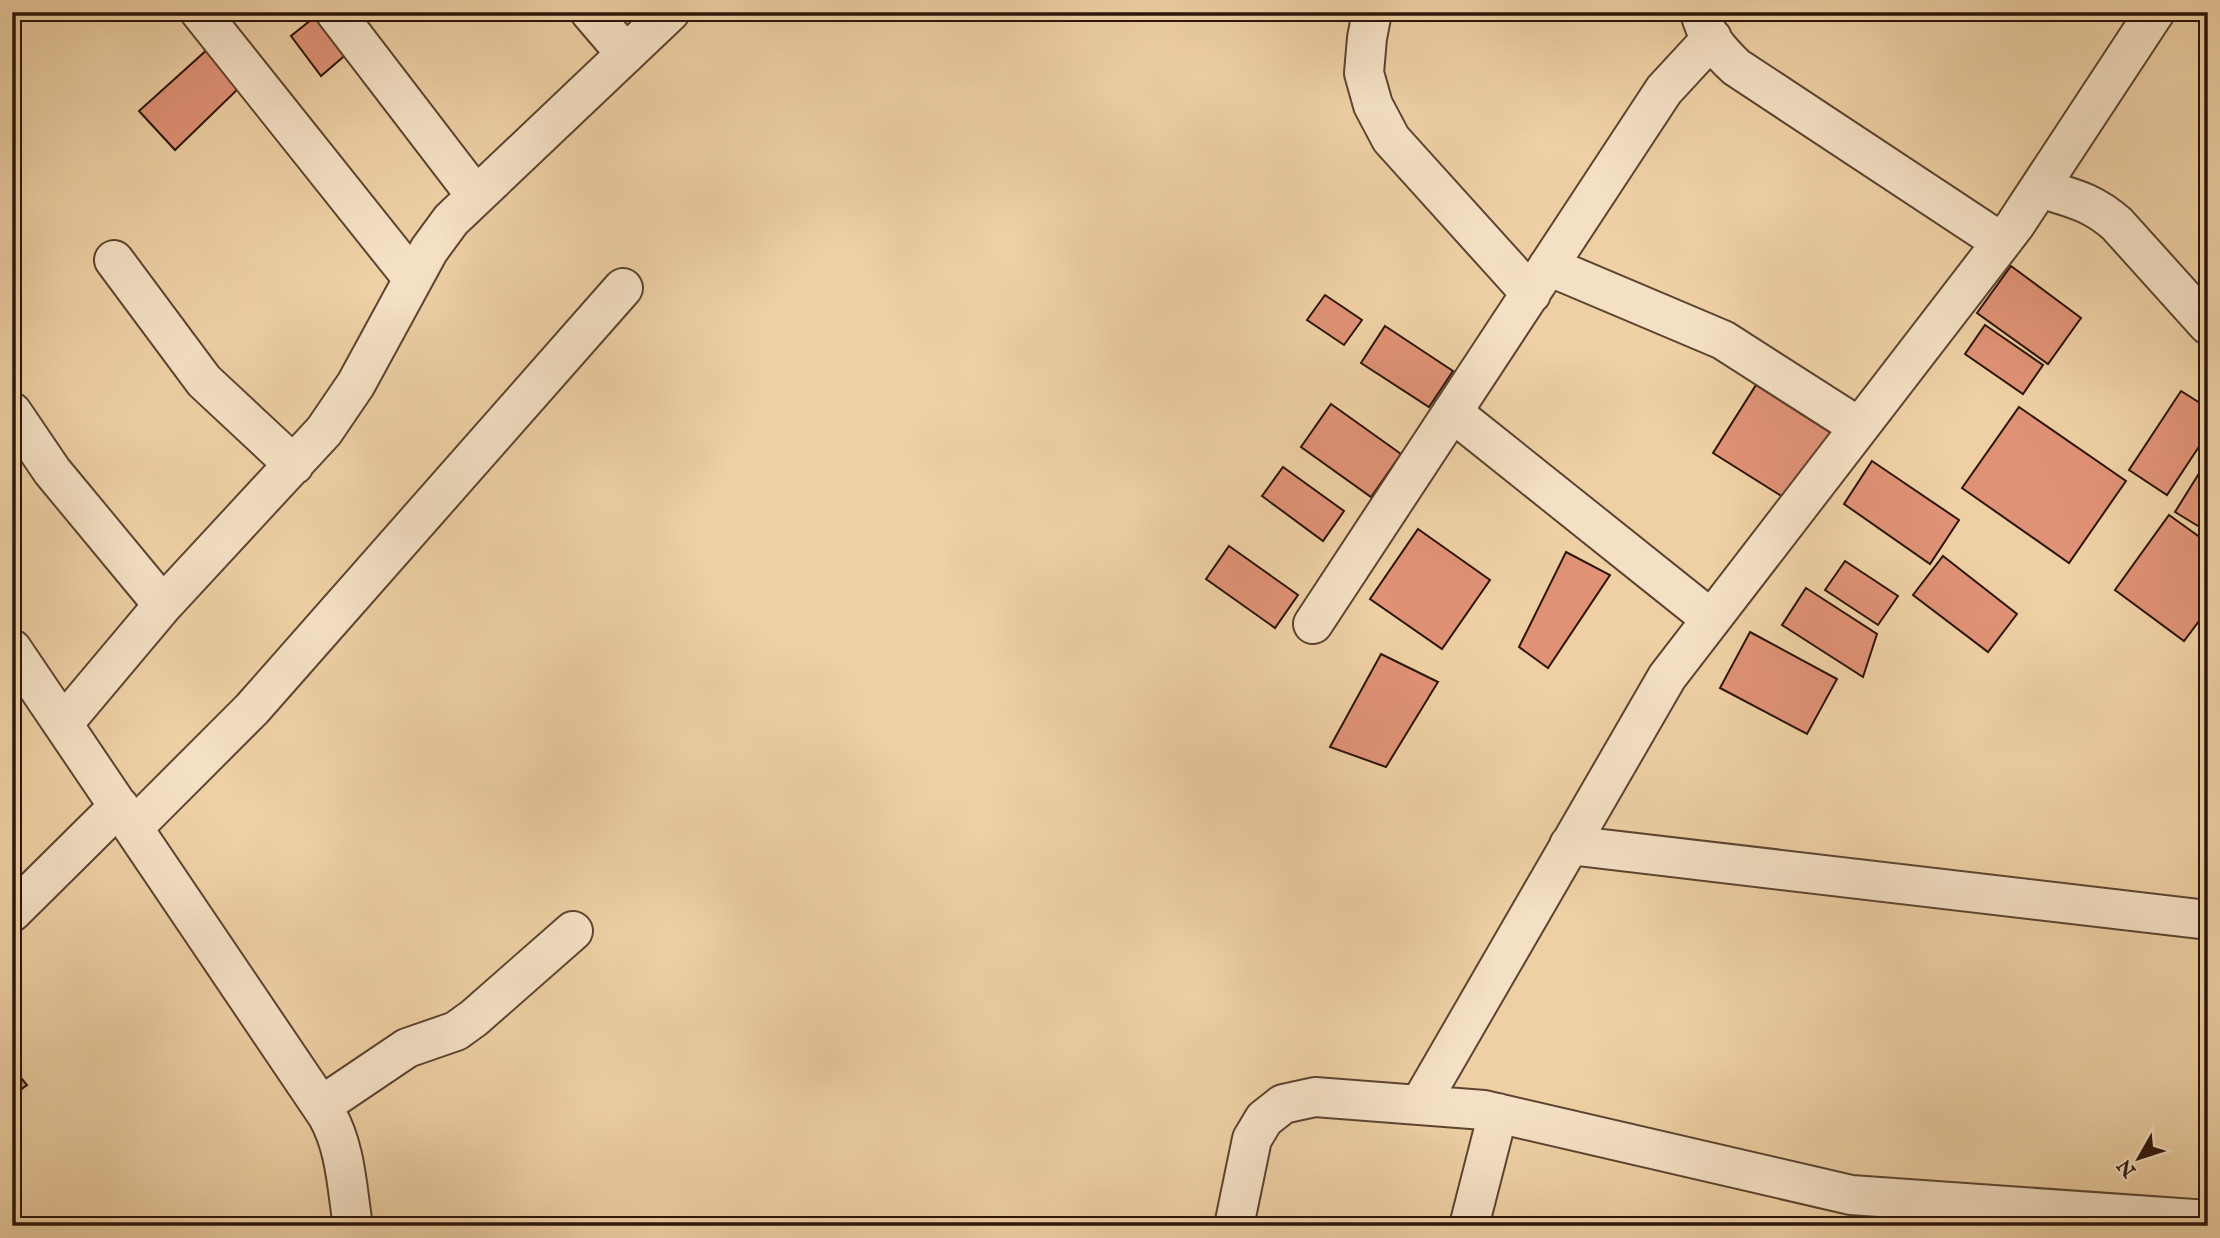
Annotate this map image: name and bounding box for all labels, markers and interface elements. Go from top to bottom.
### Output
north arrow [2104,1122,2174,1192]
text: N [2112,1153,2142,1182]

